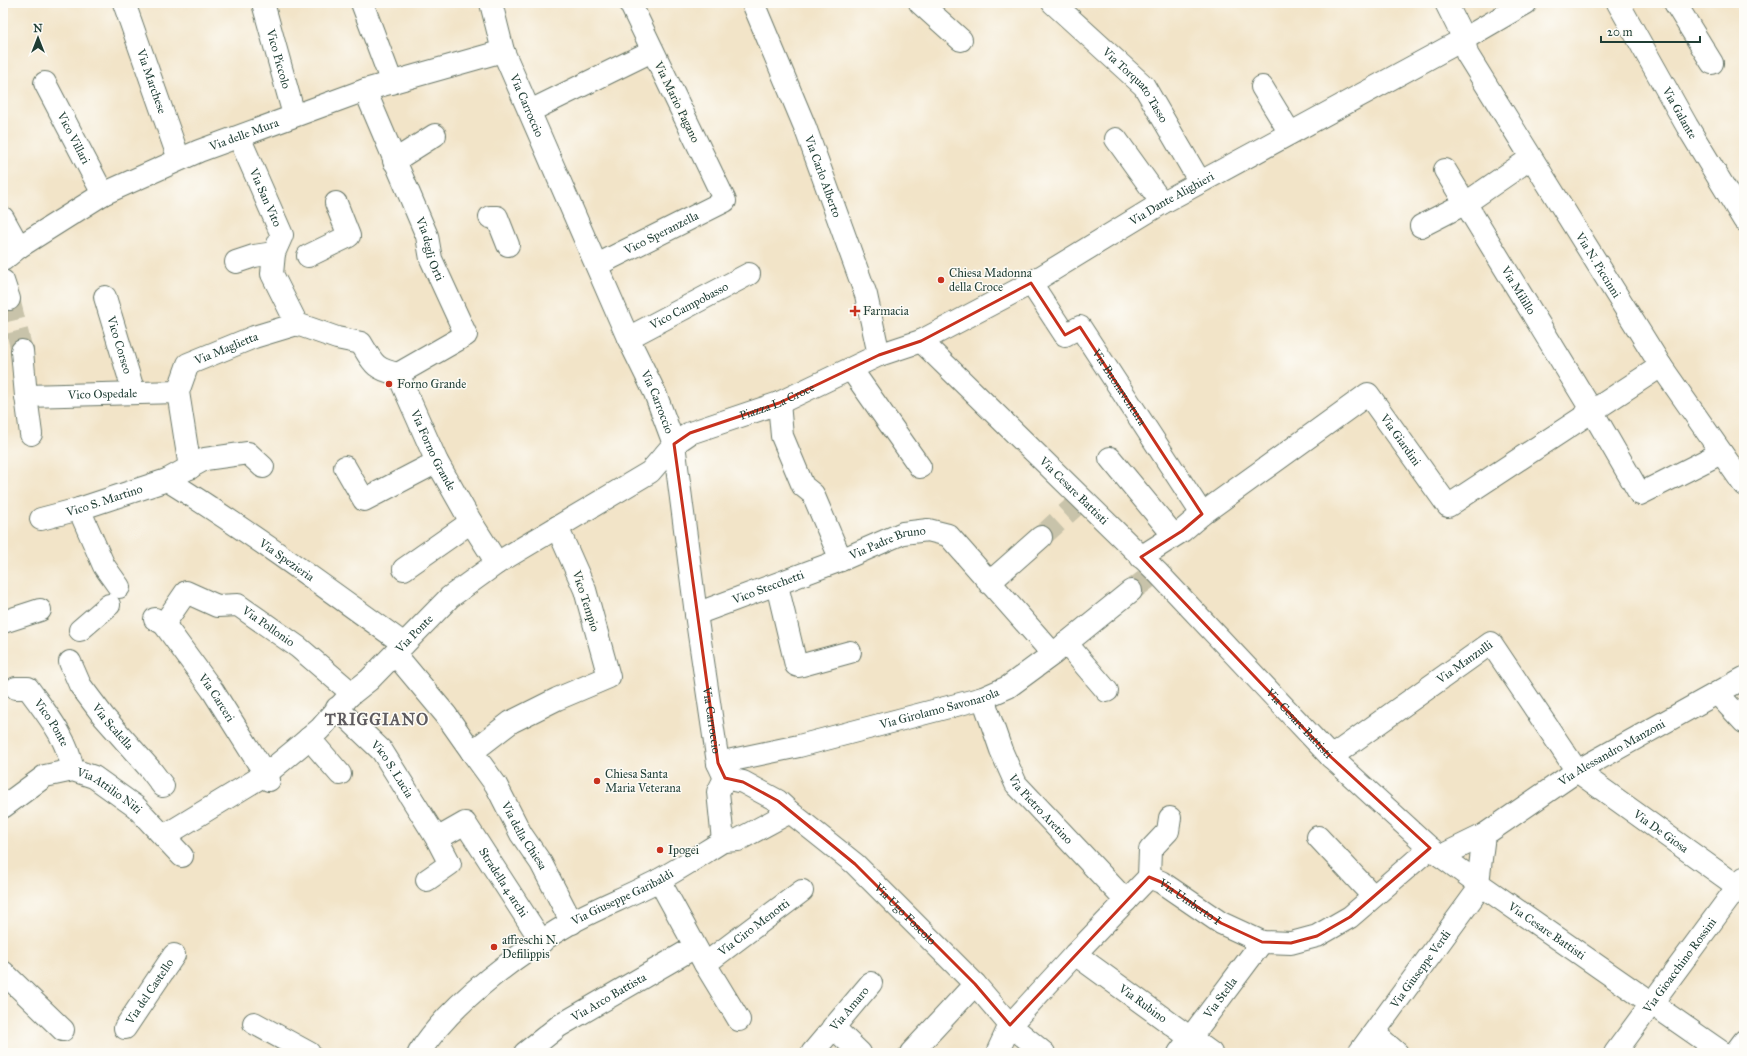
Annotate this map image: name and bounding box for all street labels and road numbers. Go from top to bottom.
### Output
street label: Vico Piccolo [263,27,293,90]
street label: Via Torquato Tasso [1099,44,1171,125]
street label: Via Marchese [133,46,169,115]
street label: Via Mario Pagano [650,58,703,145]
street label: Via Carroccio [507,71,547,139]
street label: Via Galante [1659,84,1700,141]
street label: Vico Villari [54,109,93,167]
street label: Via delle Mura [206,115,281,154]
street label: Via Carlo Alberto [801,133,844,219]
street label: Via San Vito [246,165,284,229]
street label: Via Dante Alighieri [1126,169,1217,229]
street label: Vico Speranzella [621,208,702,258]
street label: Via degli Orti [412,214,447,284]
street label: Via N. Piccinni [1572,229,1624,301]
street label: Via Milillo [1498,263,1539,317]
street label: Vico Campobasso [646,279,731,333]
street label: Vico Corseo [104,313,135,375]
street label: Via Maglietta [191,329,261,368]
street label: Via Buonaventura [1089,345,1150,429]
street label: Via Carroccio [638,367,677,436]
street label: Piazza La Croce [738,380,817,423]
street label: Vico Ospedale [67,386,137,402]
street label: Via Forno Grande [407,407,459,493]
street label: Via Giardini [1377,411,1424,469]
street label: Via Cesare Battisti [1036,453,1112,528]
street label: Vico S. Martino [64,482,144,519]
street label: Via Padre Bruno [846,523,927,563]
street label: Via Spezieria [256,535,318,585]
street label: Vico Stecchetti [730,567,806,607]
street label: Vico Tempio [569,568,602,633]
street label: Via Pollonio [239,603,297,649]
street label: Via Ponte [392,612,436,656]
street label: Via Manzulli [1433,637,1496,687]
street label: Via Carceri [195,670,238,725]
street label: Via Carroccio [700,685,724,754]
street label: Via Girolamo Savonarola [877,685,1002,732]
street label: Via Cesare Battisti [1262,685,1336,762]
street label: Vico Ponte [31,695,72,749]
street label: Via Scalella [89,700,137,753]
street label: Via Alessandro Manzoni [1555,716,1668,789]
street label: Vico S. Lucia [368,737,417,801]
street label: Via Attilio Niti [74,764,146,817]
street label: Via Pietro Aretino [1005,771,1076,847]
street label: Via della Chiesa [498,798,551,873]
street label: Via De Giosa [1630,806,1692,856]
street label: Stradella 4 archi [476,845,531,920]
street label: Via Giuseppe Garibaldi [568,866,676,929]
street label: Via Umberto I [1155,875,1224,928]
street label: Via Ugo Foscolo [871,880,939,948]
street label: Via Ciro Menotti [714,896,793,959]
street label: Via Cesare Battisti [1505,899,1589,963]
street label: Via Gioacchino Rossini [1640,915,1720,1016]
street label: Via Giuseppe Verdi [1387,927,1454,1012]
street label: Via del Castello [122,956,176,1028]
street label: Via Arco Battista [568,969,650,1025]
street label: Via Stella [1200,974,1241,1022]
street label: Via Rubino [1115,981,1170,1026]
street label: Via Amaro [826,984,872,1034]

